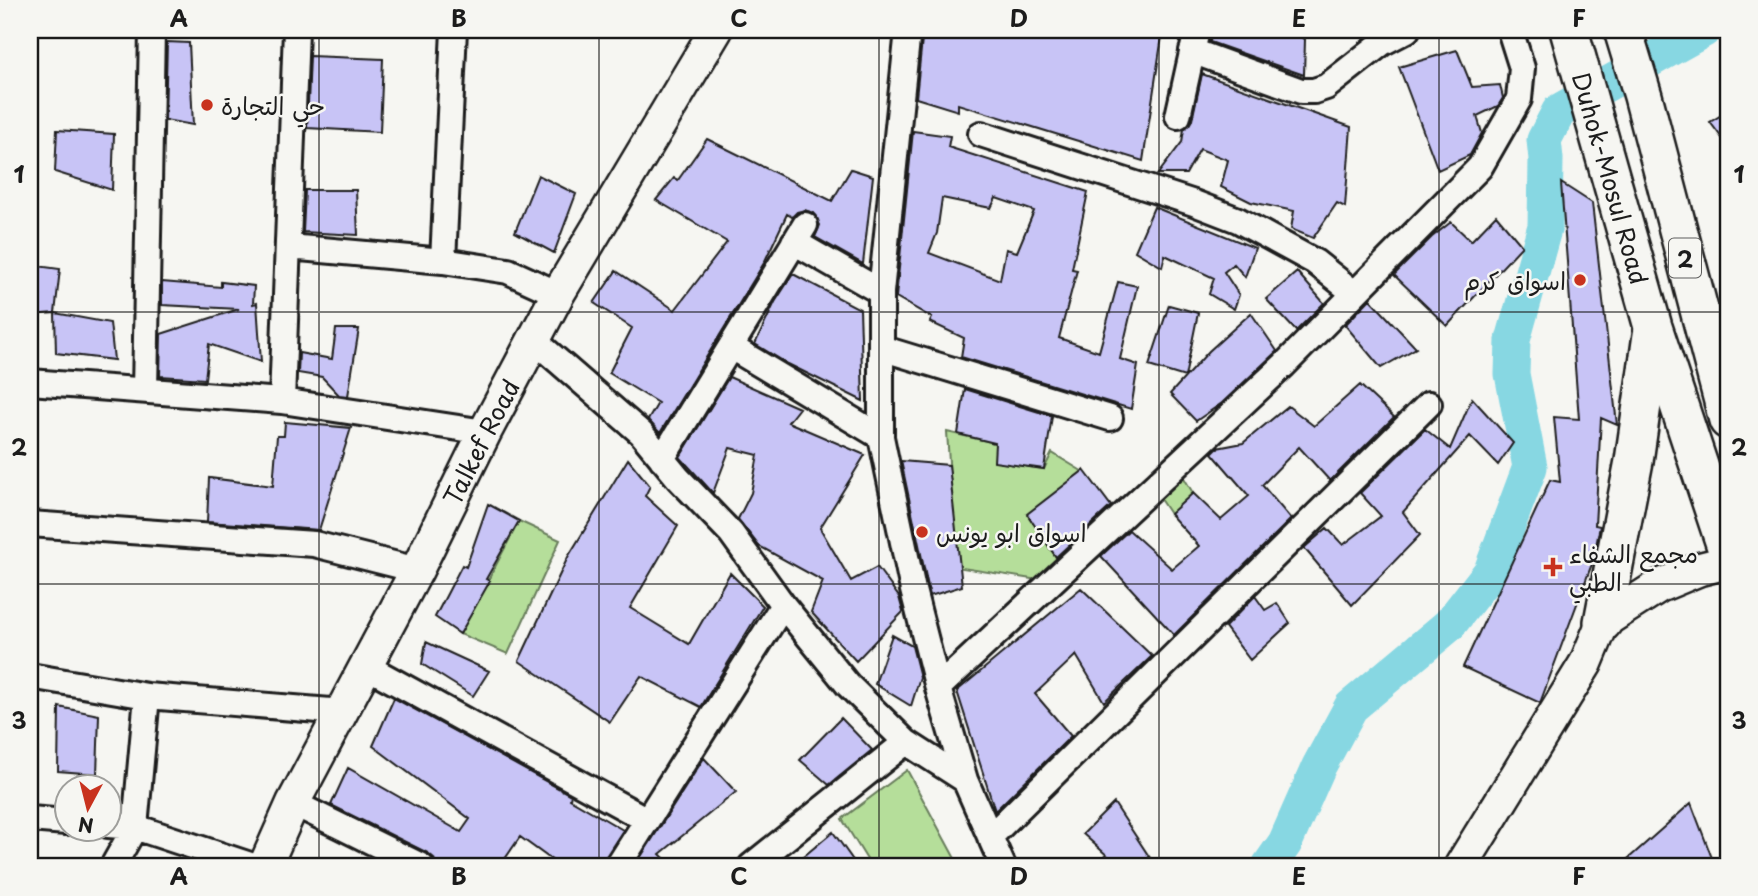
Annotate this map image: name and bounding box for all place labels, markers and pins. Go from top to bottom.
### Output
place label: حي التجارة [221,87,325,128]
marker: حي التجارة [199,97,215,113]
place label: اسواق كرم [1464,262,1566,301]
marker: اسواق كرم [1572,272,1588,288]
place label: اسواق ابو يونس [936,514,1086,550]
marker: اسواق ابو يونس [914,524,930,540]
place label: مجمع الشفاء الطبي [1569,535,1698,604]
marker: مجمع الشفاء الطبي [1543,557,1563,577]

